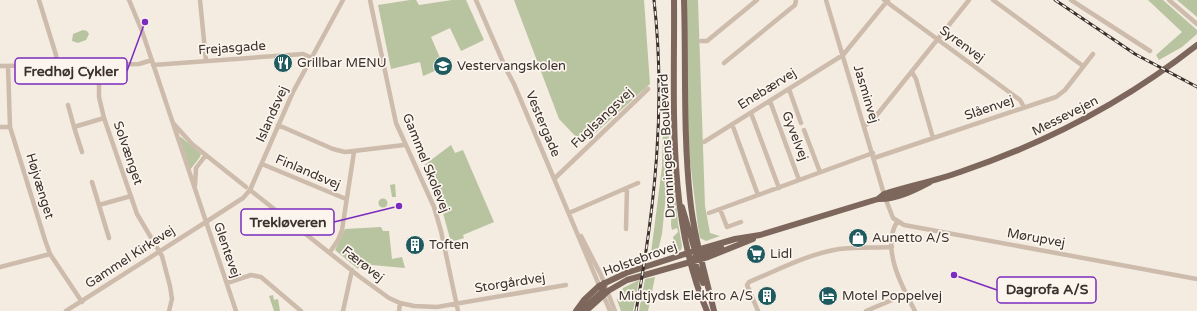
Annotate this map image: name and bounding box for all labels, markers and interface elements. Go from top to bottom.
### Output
street label: Syrenvej [936,22,988,66]
street label: Frejasgade [198,38,266,58]
restaurant icon: Grillbar MENU [272,52,294,74]
place label: Grillbar MENU [297,55,387,71]
school or university icon: Vestervangskolen [432,55,454,77]
callout: Fredhøj Cykler [15,58,127,84]
place label: Vestervangskolen [457,58,566,74]
text: Fredhøj Cykler [23,63,119,80]
street label: Jasminvej [850,63,882,125]
street label: Enebærvej [735,65,799,113]
street label: Dronningens Boulevard [655,73,679,219]
street label: Islandsvej [252,83,292,145]
street label: Fuglsangsvej [568,84,636,152]
street label: Vestergade [522,89,564,159]
street label: Slåenvej [962,92,1016,124]
street label: Messevejen [1029,92,1101,140]
street label: Gyvelvej [778,109,812,163]
street label: Gammel Skolevej [399,111,453,215]
street label: Solvænget [110,119,146,187]
street label: Højvænget [22,151,58,221]
street label: Finlandsvej [273,151,343,193]
callout: Trekløveren [241,209,334,235]
text: Trekløveren [248,214,327,231]
street label: Glentevej [210,220,244,280]
street label: Gammel Kirkevej [82,222,178,292]
street label: Mørupvej [1006,225,1066,251]
shop icon: Aunetto A/S [847,227,869,249]
place label: Aunetto A/S [872,230,949,246]
building icon: Toften [404,234,426,256]
place label: Toften [429,237,469,253]
street label: Holstebrovej [601,238,679,280]
street label: Færøvej [339,243,387,285]
supermarket icon: Lidl [745,243,767,265]
place label: Lidl [770,246,792,262]
street label: Storgårdvej [474,270,546,296]
callout: Dagrofa A/S [997,277,1096,303]
text: Dagrofa A/S [1006,281,1089,298]
building icon: Midtjydsk Elektro A/S [756,285,778,307]
hotel icon: Motel Poppelvej [817,285,839,307]
place label: Midtjydsk Elektro A/S [619,288,753,304]
place label: Motel Poppelvej [842,288,942,304]

